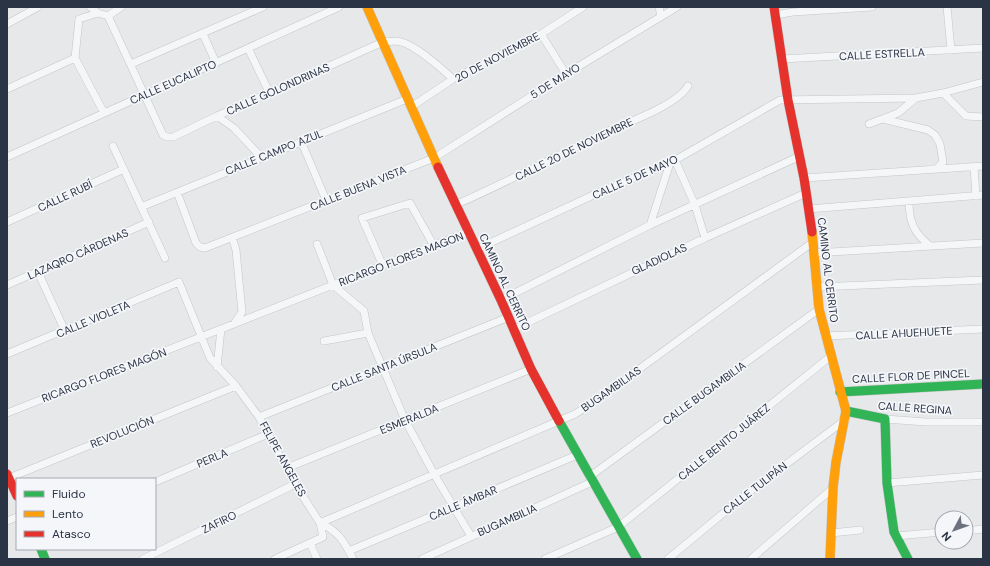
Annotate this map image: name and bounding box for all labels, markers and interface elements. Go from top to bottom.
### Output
street label: 20 DE NOVIEMBRE [452,29,542,85]
street label: CALLE ESTRELLA [839,45,925,63]
street label: CALLE EUCALIPTO [128,57,218,107]
street label: CALLE GOLONDRINAS [224,60,332,118]
street label: 5 DE MAYO [527,60,583,102]
street label: CALLE 20 DE NOVIEMBRE [513,114,635,184]
street label: CALLE CAMPO AZUL [223,126,325,178]
street label: CALLE 5 DE MAYO [590,152,680,202]
street label: CALLE BUENA VISTA [308,162,408,214]
street label: CALLE RUBÍ [35,177,95,215]
street label: CAMINO AL CERRITO [815,217,841,323]
street label: LAZAQRO CÁRDENAS [25,225,131,283]
street label: RICARGO FLORES MAGON [337,229,465,289]
street label: CAMINO AL CERRITO [476,231,534,333]
street label: GLADIOLAS [629,240,689,278]
street label: CALLE VIOLETA [54,297,132,341]
street label: CALLE AHUEHUETE [855,323,953,343]
street label: CALLE SANTA ÚRSULA [329,339,439,395]
street label: RICARGO FLORES MAGÓN [40,345,168,405]
street label: CALLE BUGAMBILIA [660,358,748,428]
street label: BUGAMBILIAS [578,363,644,415]
street label: CALLE FLOR DE PINCEL [852,366,970,386]
street label: CALLE REGINA [877,398,953,418]
street label: ESMERALDA [378,401,440,437]
street label: CALLE BENITO JUÁREZ [675,401,773,483]
street label: REVOLUCIÓN [88,413,156,451]
street label: FELIPE ANGELES [257,419,309,499]
street label: PERLA [194,445,230,471]
street label: CALLE TULIPÁN [720,459,790,517]
legend [16,478,156,550]
street label: CALLE ÁMBAR [427,482,499,524]
text: Fluido [52,486,86,502]
street label: BUGAMBILIA [475,501,539,539]
text: Lento [52,506,83,522]
street label: ZAFIRO [199,508,239,536]
north arrow [934,510,974,550]
text: Atasco [52,526,91,542]
text: N [939,529,954,544]

